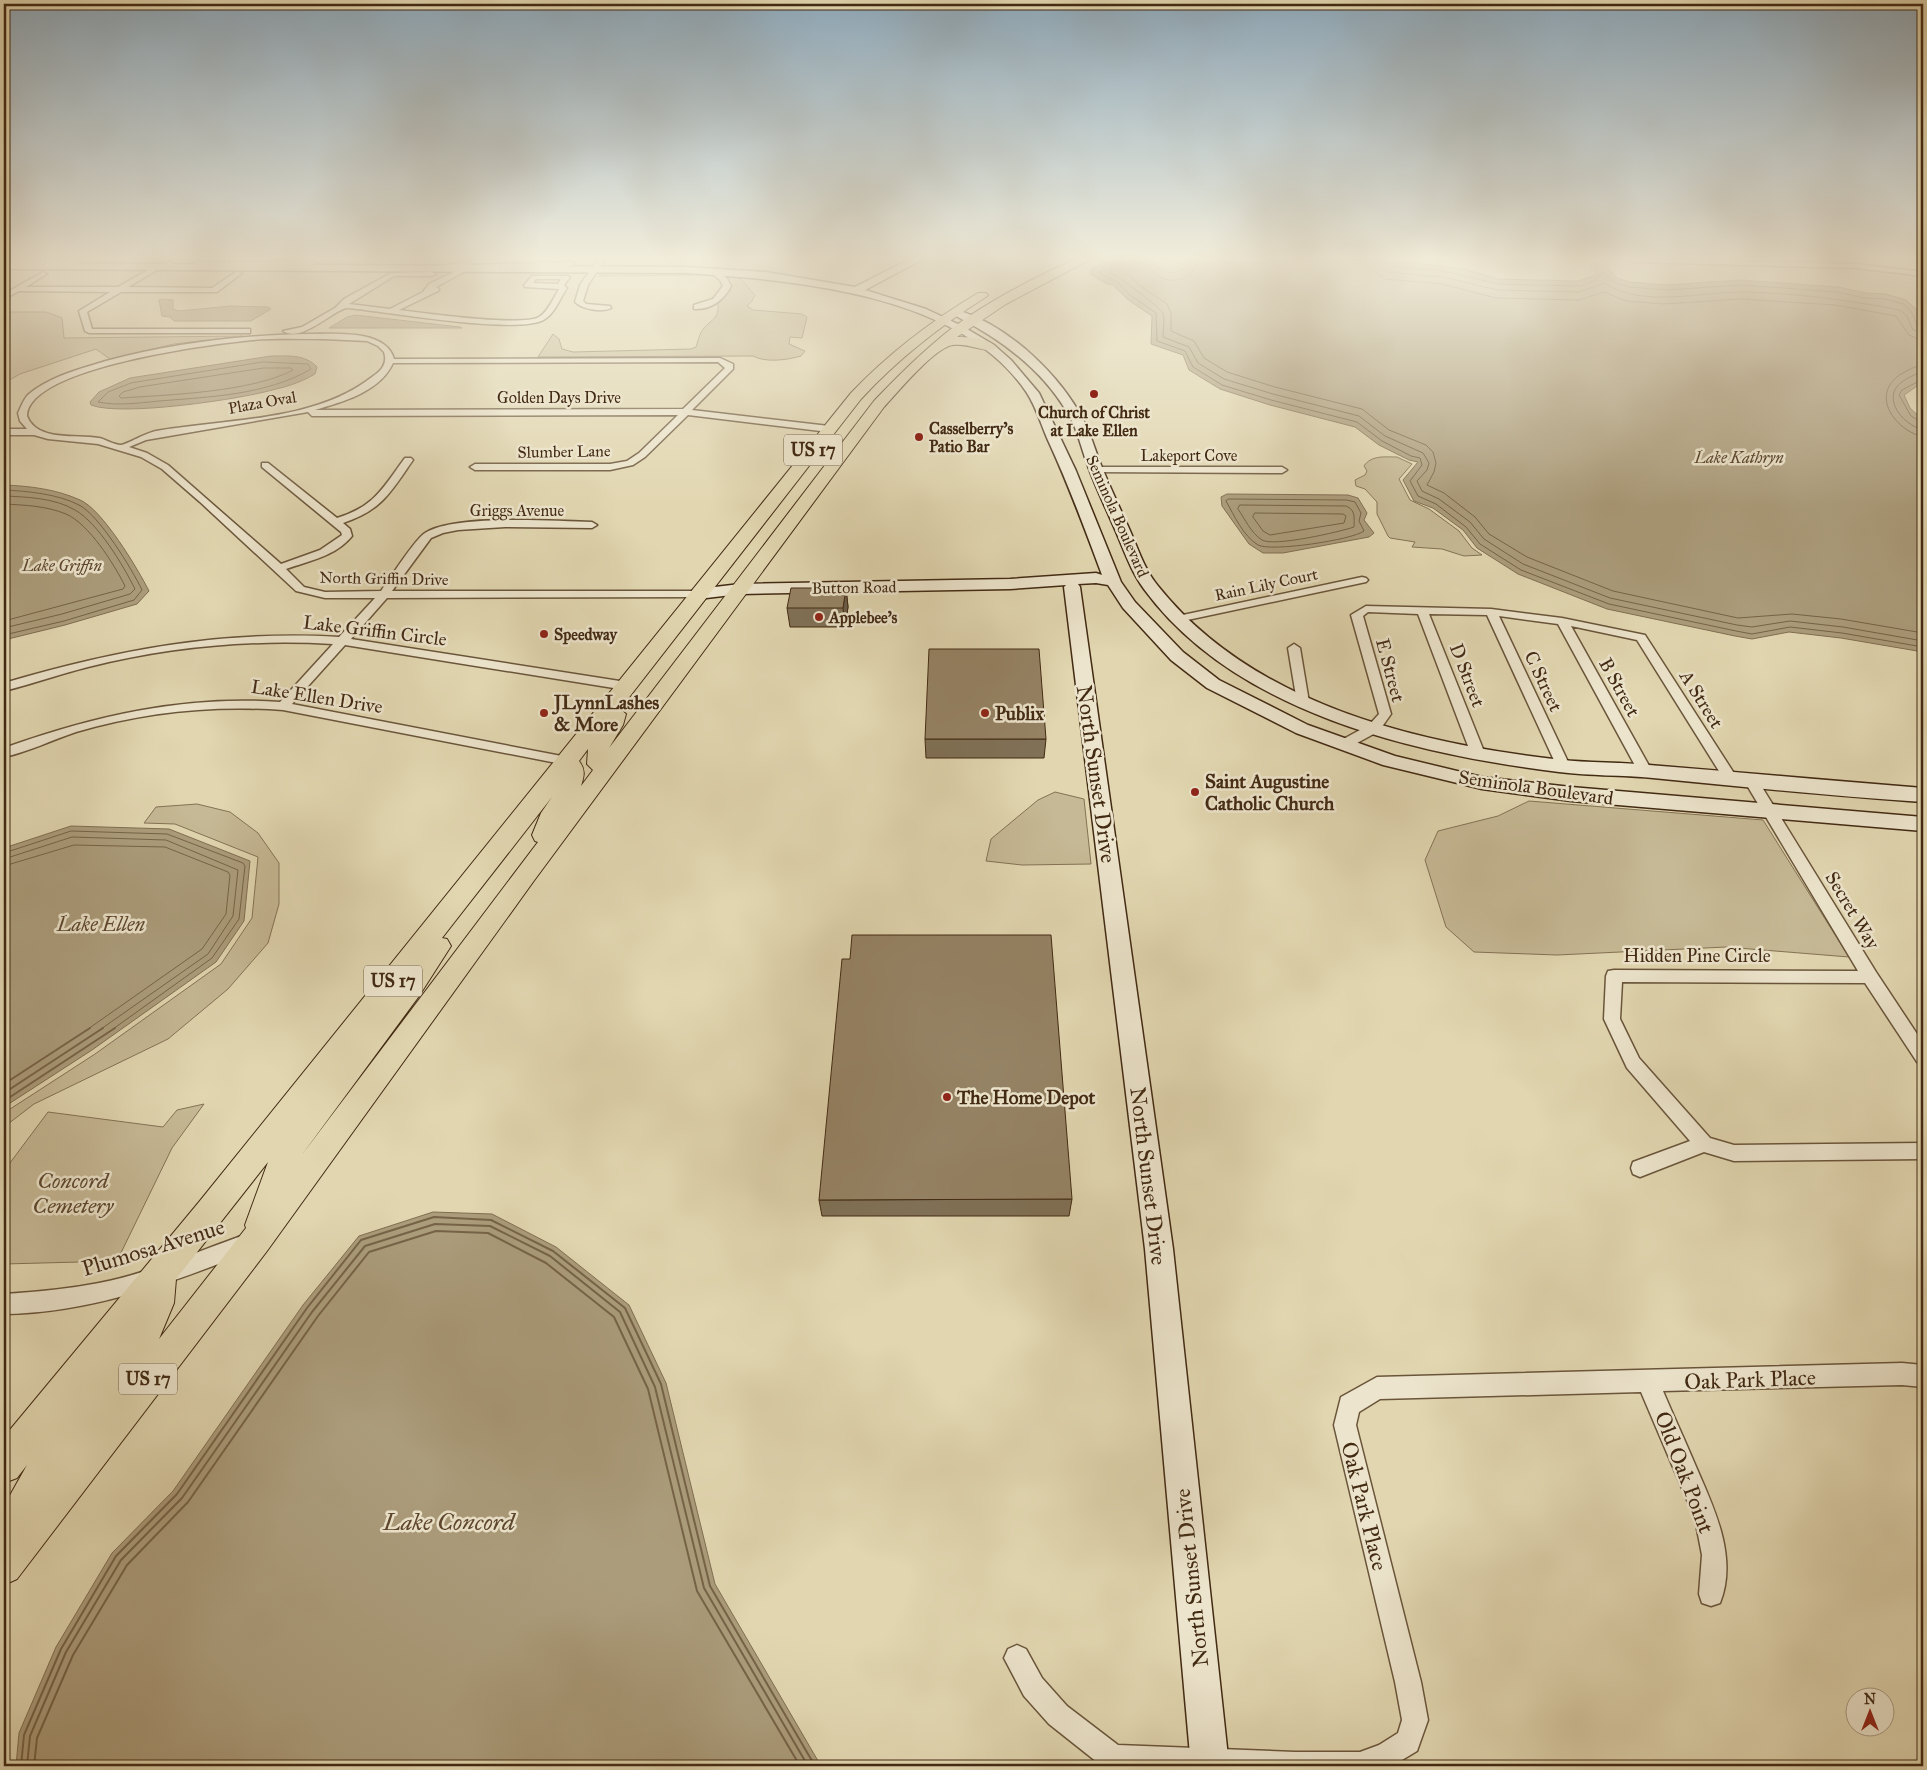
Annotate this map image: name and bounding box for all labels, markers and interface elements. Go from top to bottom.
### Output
street label: Plaza Oval [227,387,298,418]
street label: Golden Days Drive [497,388,621,407]
marker: Church of Christ at Lake Ellen [1088,388,1100,400]
place label: Church of Christ at Lake Ellen [1038,403,1150,440]
place label: Casselberry's Patio Bar [929,419,1013,456]
marker: Casselberry's Patio Bar [913,431,925,443]
road number: US 17 [784,434,842,466]
street label: Slumber Lane [517,441,611,462]
street label: Lakeport Cove [1141,446,1238,465]
water label: Lake Kathryn [1693,448,1784,467]
street label: Seminola Boulevard [1082,452,1153,580]
street label: Griggs Avenue [470,501,565,521]
water label: Lake Griffin [21,556,102,575]
street label: Rain Lily Court [1213,564,1320,605]
street label: North Griffin Drive [319,568,449,589]
street label: Button Road [811,577,897,598]
place label: Applebee's [828,608,898,628]
street label: Lake Griffin Circle [302,610,448,651]
marker: Applebee's [813,611,825,623]
place label: Speedway [554,625,618,645]
marker: Speedway [538,628,550,640]
street label: E Street [1371,636,1410,705]
street label: D Street [1445,640,1490,710]
street label: C Street [1520,647,1568,715]
street label: B Street [1594,654,1645,721]
street label: A Street [1674,665,1728,733]
street label: Lake Ellen Drive [250,675,384,718]
street label: North Sunset Drive [1071,683,1122,865]
place label: JLynnLashes & More [551,691,659,736]
place label: Publix [995,702,1044,725]
marker: JLynnLashes & More [538,707,550,719]
marker: Publix [979,707,991,719]
street label: Seminola Boulevard [1457,765,1615,810]
place label: Saint Augustine Catholic Church [1205,770,1335,815]
marker: Saint Augustine Catholic Church [1189,786,1201,798]
street label: Secret Way [1820,867,1885,954]
water label: Lake Ellen [56,912,145,936]
street label: Hidden Pine Circle [1623,944,1771,967]
road number: US 17 [364,966,422,996]
street label: North Sunset Drive [1124,1085,1173,1267]
place label: The Home Depot [956,1086,1095,1110]
marker: The Home Depot [941,1091,953,1103]
park label: Concord Cemetery [33,1167,114,1219]
street label: Plumosa Avenue [78,1213,228,1282]
road number: US 17 [119,1364,177,1395]
street label: Oak Park Place [1684,1364,1816,1395]
street label: Old Oak Point [1649,1407,1720,1537]
street label: Oak Park Place [1335,1439,1394,1573]
street label: North Sunset Drive [1169,1487,1214,1669]
water label: Lake Concord [382,1507,516,1537]
north arrow [1844,1688,1894,1738]
text: N [1864,1691,1876,1708]

